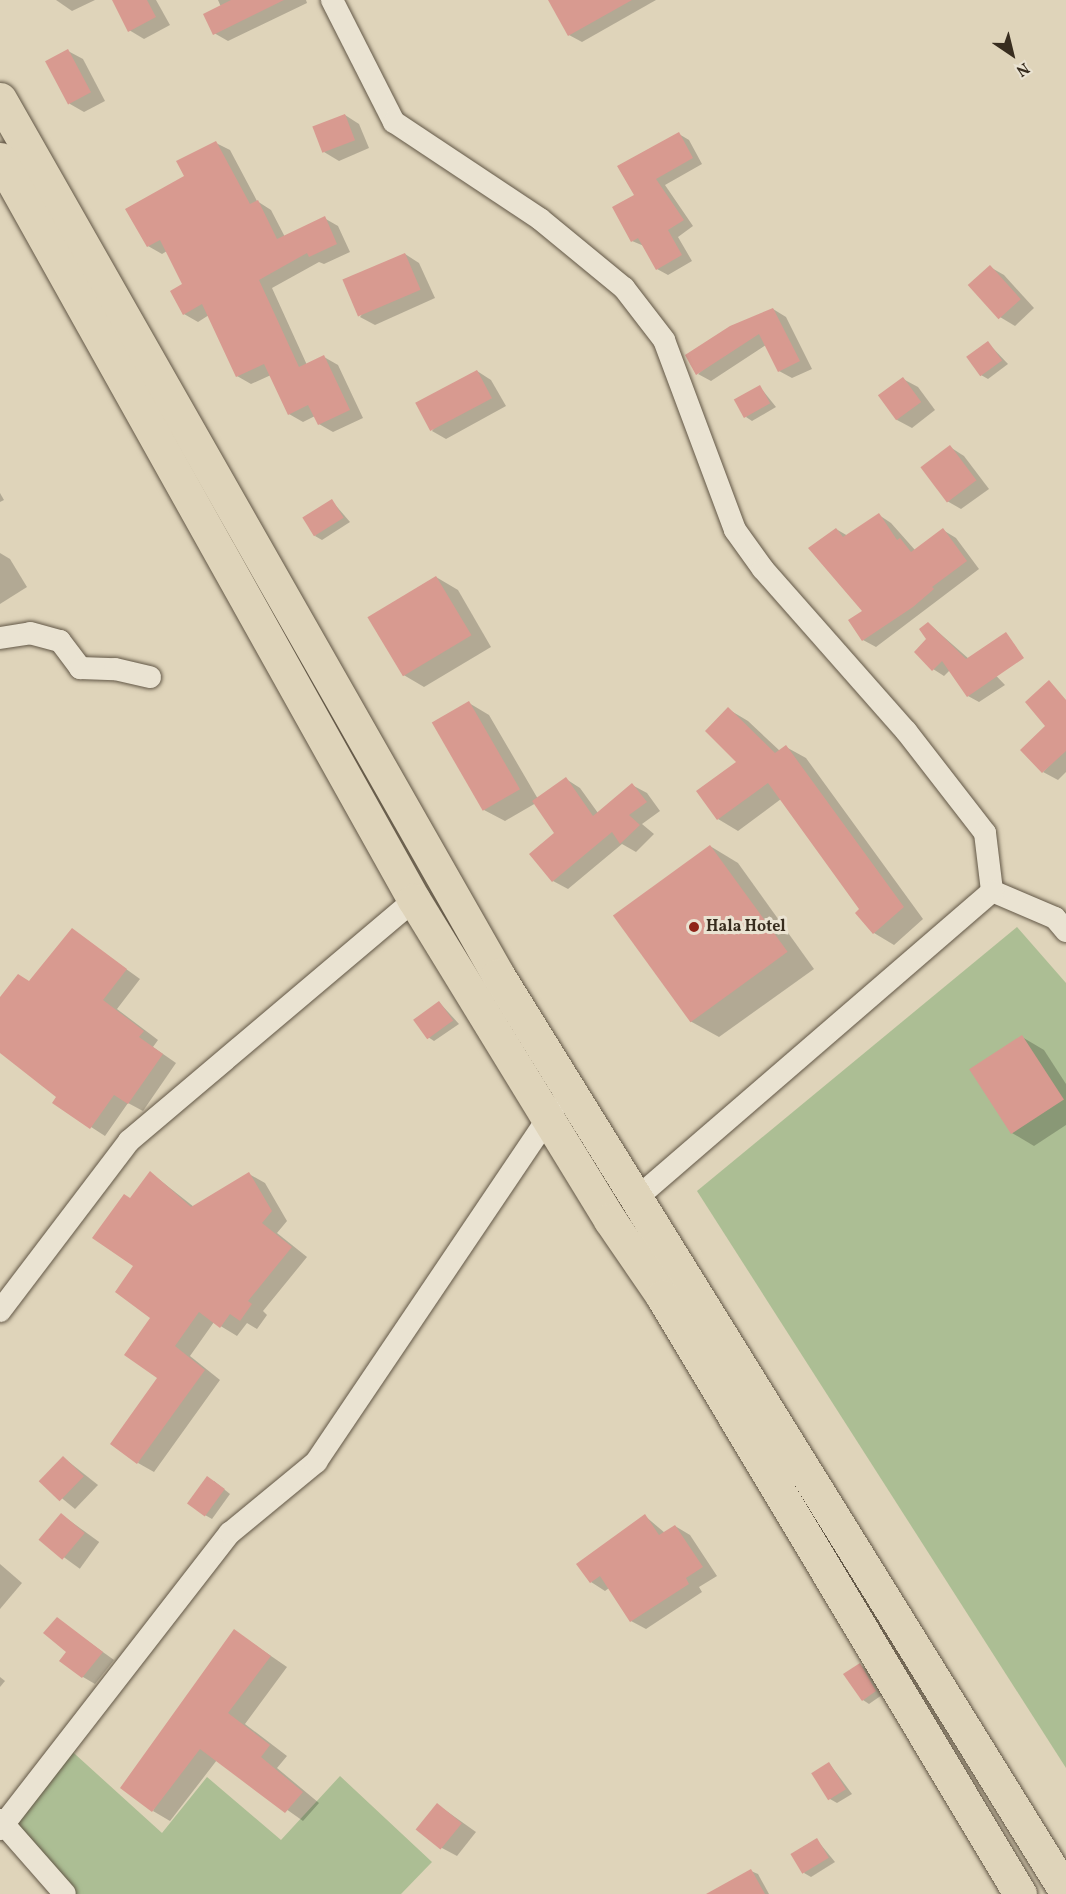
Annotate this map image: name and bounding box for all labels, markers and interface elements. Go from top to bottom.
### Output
north arrow [982,24,1042,84]
text: N [1011,56,1033,81]
place label: Hala Hotel [706,917,786,937]
marker: Hala Hotel [687,920,701,934]

